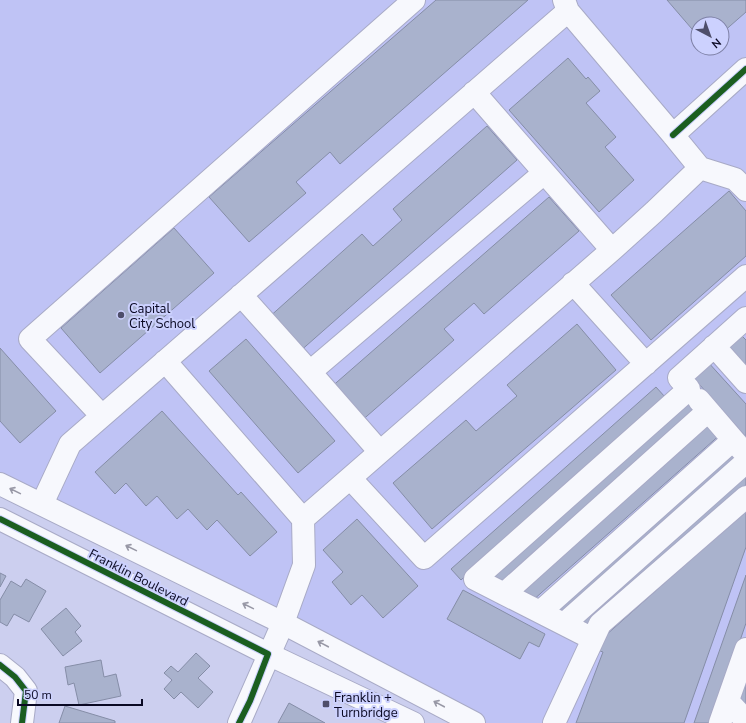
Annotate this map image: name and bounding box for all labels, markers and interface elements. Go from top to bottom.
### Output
north arrow [690,16,730,56]
text: N [708,35,724,52]
place label: Capital City School [129,300,195,333]
marker: Capital City School [116,310,126,320]
one-way arrow [9,487,21,494]
one-way arrow [126,544,138,551]
street label: Franklin Boulevard [86,545,191,611]
one-way arrow [242,602,254,609]
one-way arrow [318,640,330,647]
scale bar [18,681,142,707]
text: 50 m [24,687,52,703]
place label: Franklin + Turnbridge [334,689,398,722]
marker: Franklin + Turnbridge [321,699,331,709]
one-way arrow [433,700,445,708]

